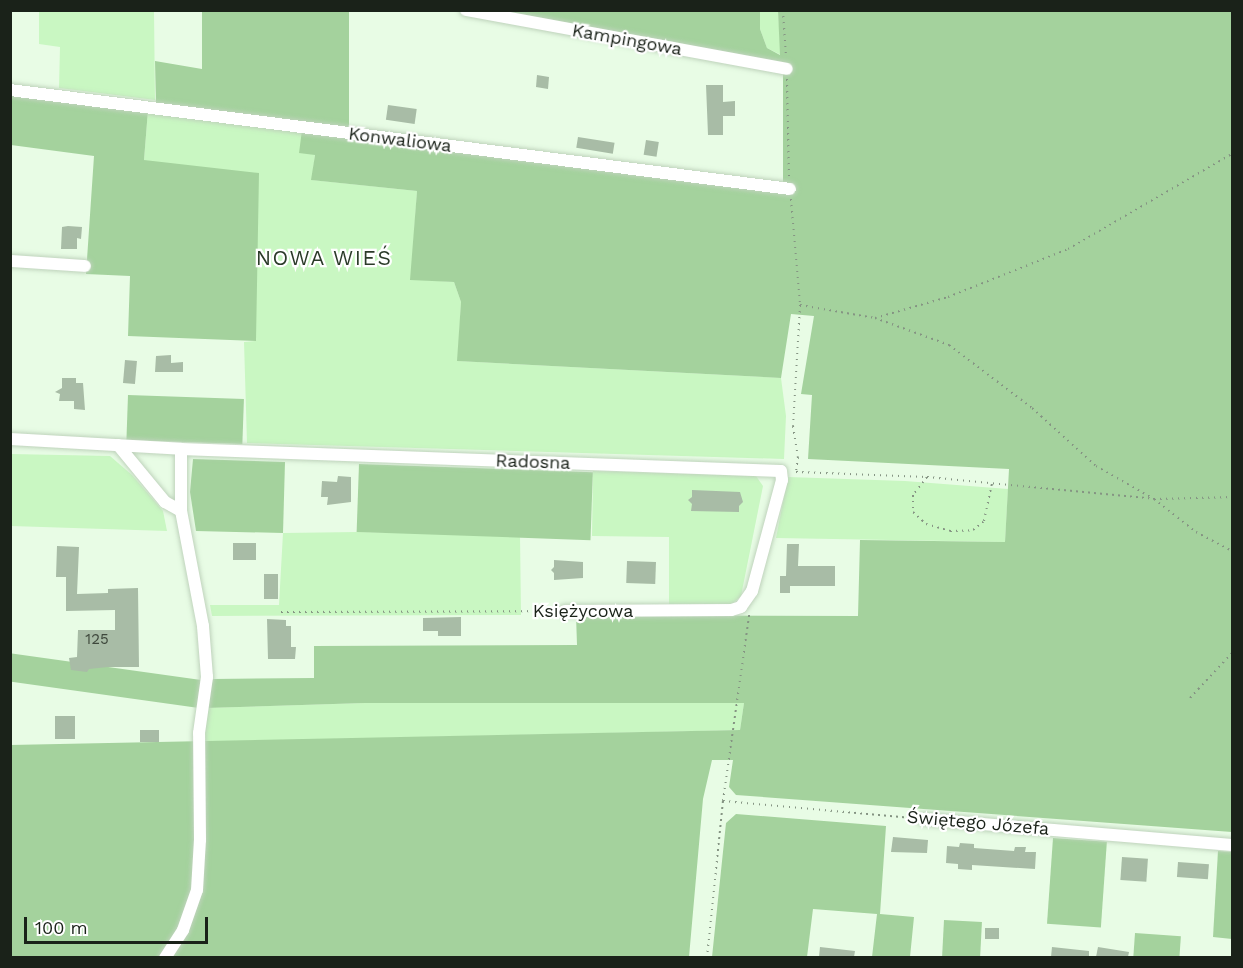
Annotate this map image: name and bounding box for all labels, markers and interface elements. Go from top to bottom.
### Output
street label: Kampingowa [570,20,684,60]
street label: Konwaliowa [347,123,453,157]
district label: NOWA WIEŚ [255,245,393,271]
street label: Radosna [495,450,571,474]
street label: Księżycowa [533,600,633,622]
house number: 125 [85,631,109,649]
street label: Świętego Józefa [906,806,1050,840]
scale bar [27,905,212,943]
text: 100 m [35,917,88,938]

